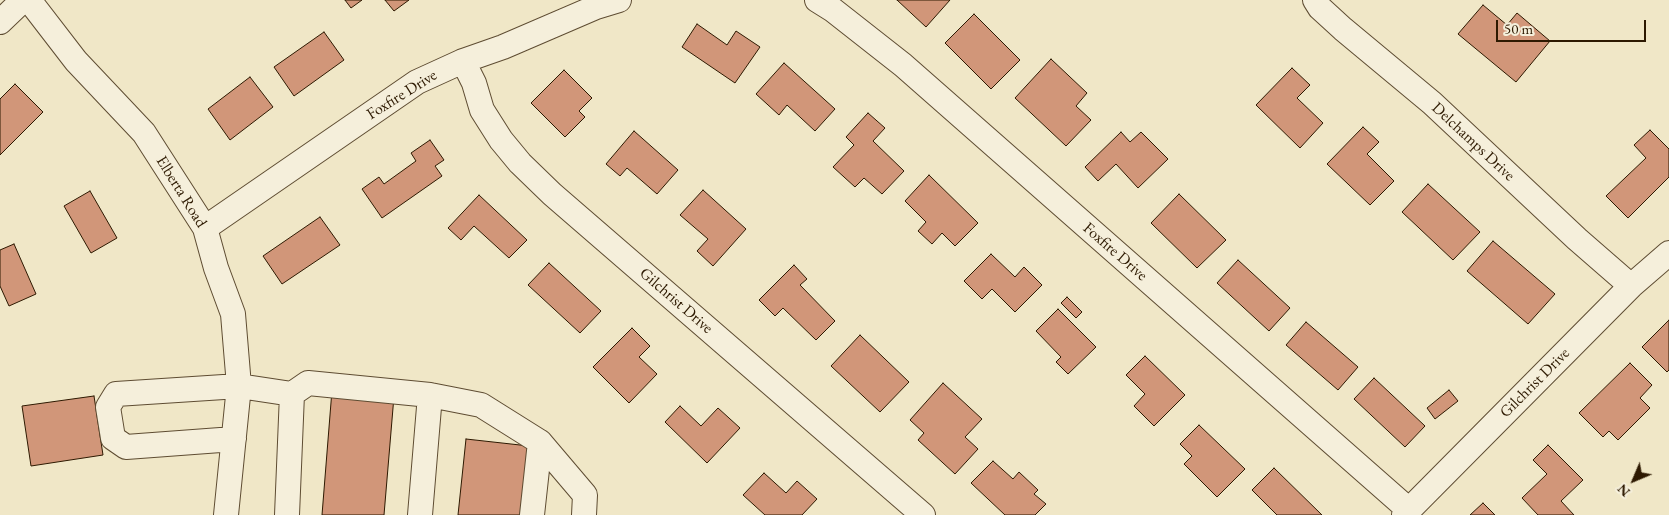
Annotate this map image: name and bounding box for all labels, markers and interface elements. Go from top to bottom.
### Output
scale bar [1499,10,1649,42]
text: 50 m [1504,19,1533,38]
street label: Foxfire Drive [363,66,441,124]
street label: Delchamps Drive [1427,99,1519,185]
street label: Elberta Road [151,153,211,231]
street label: Foxfire Drive [1079,219,1151,285]
street label: Gilchrist Drive [635,264,717,338]
street label: Gilchrist Drive [1496,344,1574,422]
north arrow [1609,455,1659,505]
text: N [1613,480,1634,501]

